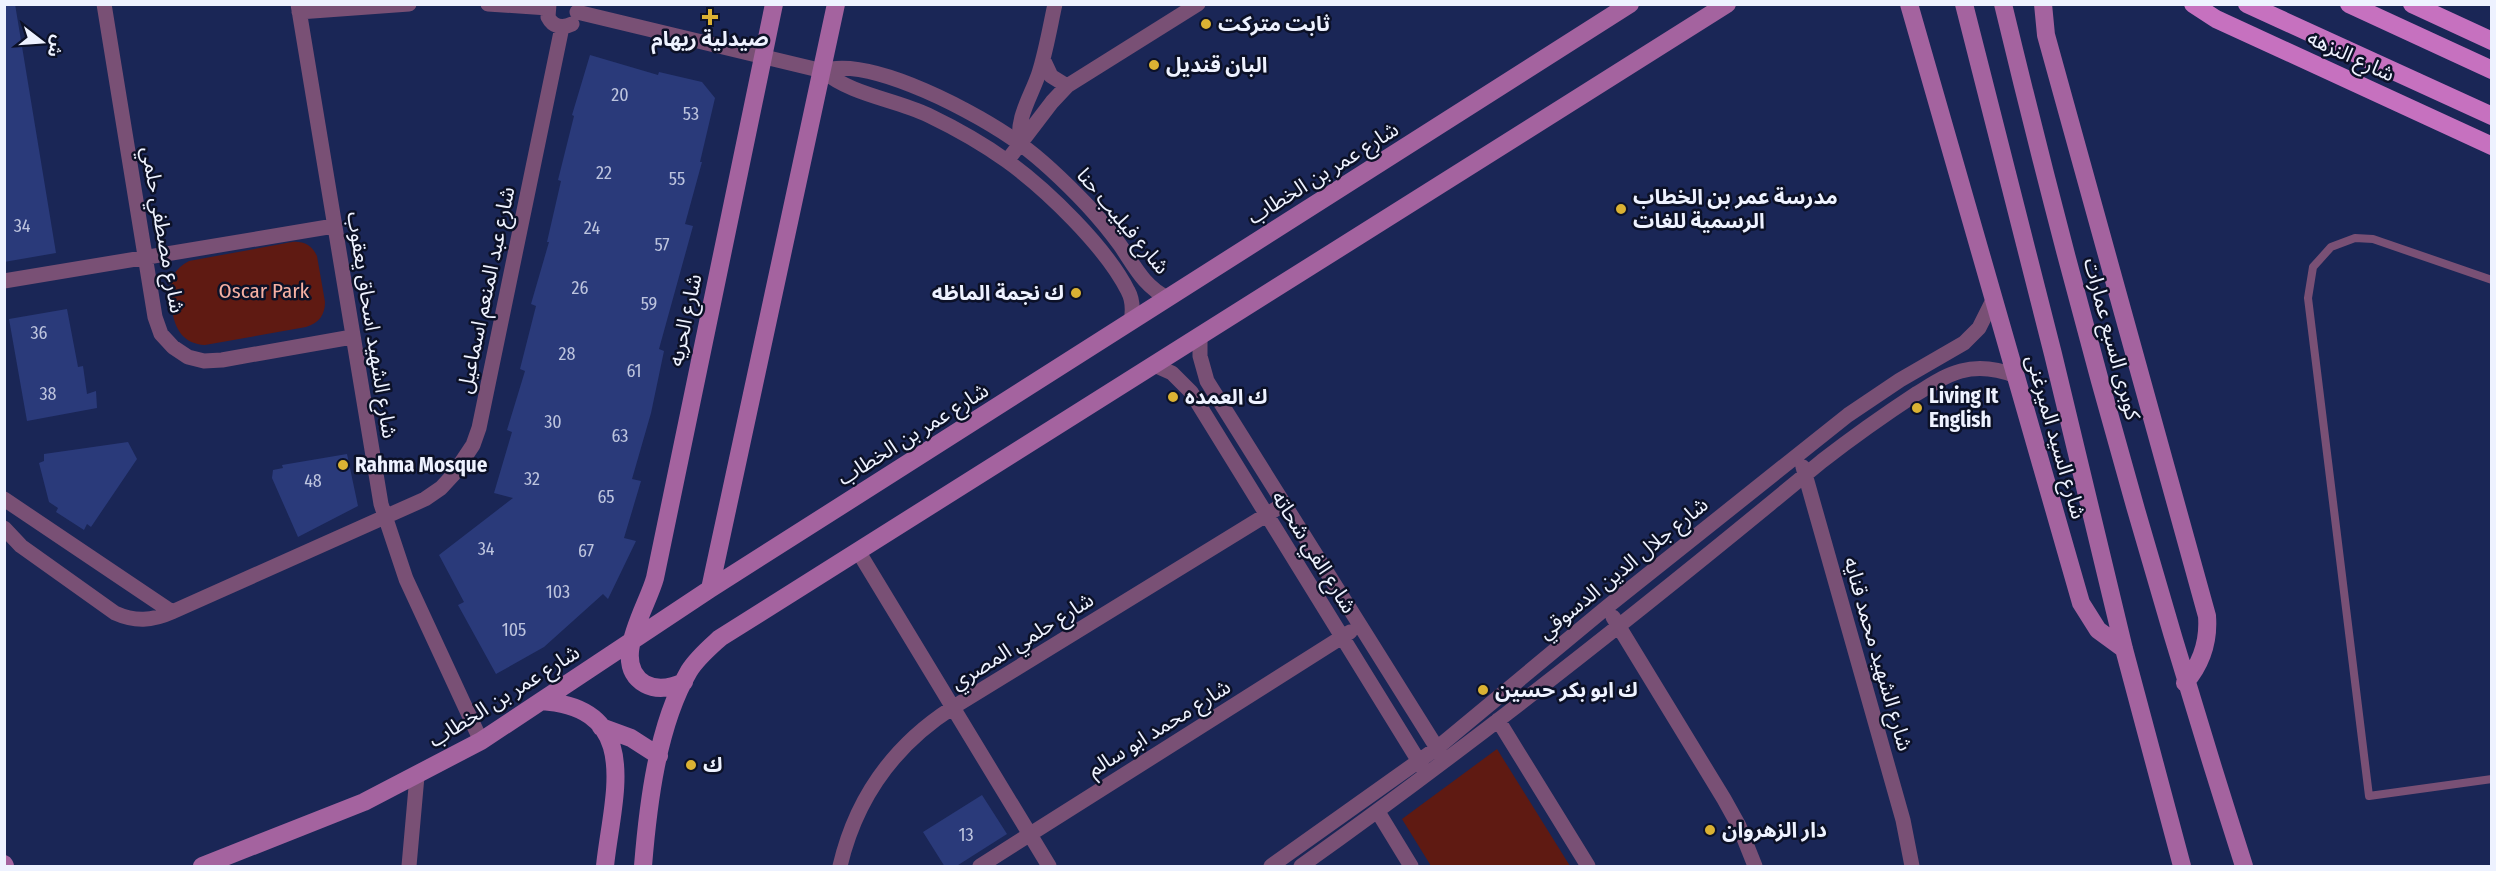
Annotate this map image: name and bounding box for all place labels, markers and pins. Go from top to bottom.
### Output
marker: صيدلية ريهام [703,10,717,24]
place label: ثابت متركت [1218,11,1330,37]
marker: ثابت متركت [1199,17,1213,31]
place label: صيدلية ريهام [651,26,769,55]
place label: البان قنديل [1166,52,1267,78]
marker: البان قنديل [1147,58,1161,72]
place label: مدرسة عمر بن الخطاب الرسمية للغات [1633,184,1838,234]
marker: مدرسة عمر بن الخطاب الرسمية للغات [1614,202,1628,216]
place label: ك نجمة الماظه [932,280,1064,306]
marker: ك نجمة الماظه [1069,286,1083,300]
place label: Living It English [1929,383,1999,433]
place label: ك العمده [1185,384,1267,410]
marker: ك العمده [1166,390,1180,404]
marker: Living It English [1910,401,1924,415]
place label: Rahma Mosque [355,452,488,478]
marker: Rahma Mosque [336,458,350,472]
place label: ك ابو بكر حسين [1495,677,1638,703]
marker: ك ابو بكر حسين [1476,683,1490,697]
place label: ك [703,752,723,778]
marker: ك [684,758,698,772]
place label: دار الزهروان [1722,817,1827,843]
marker: دار الزهروان [1703,823,1717,837]

